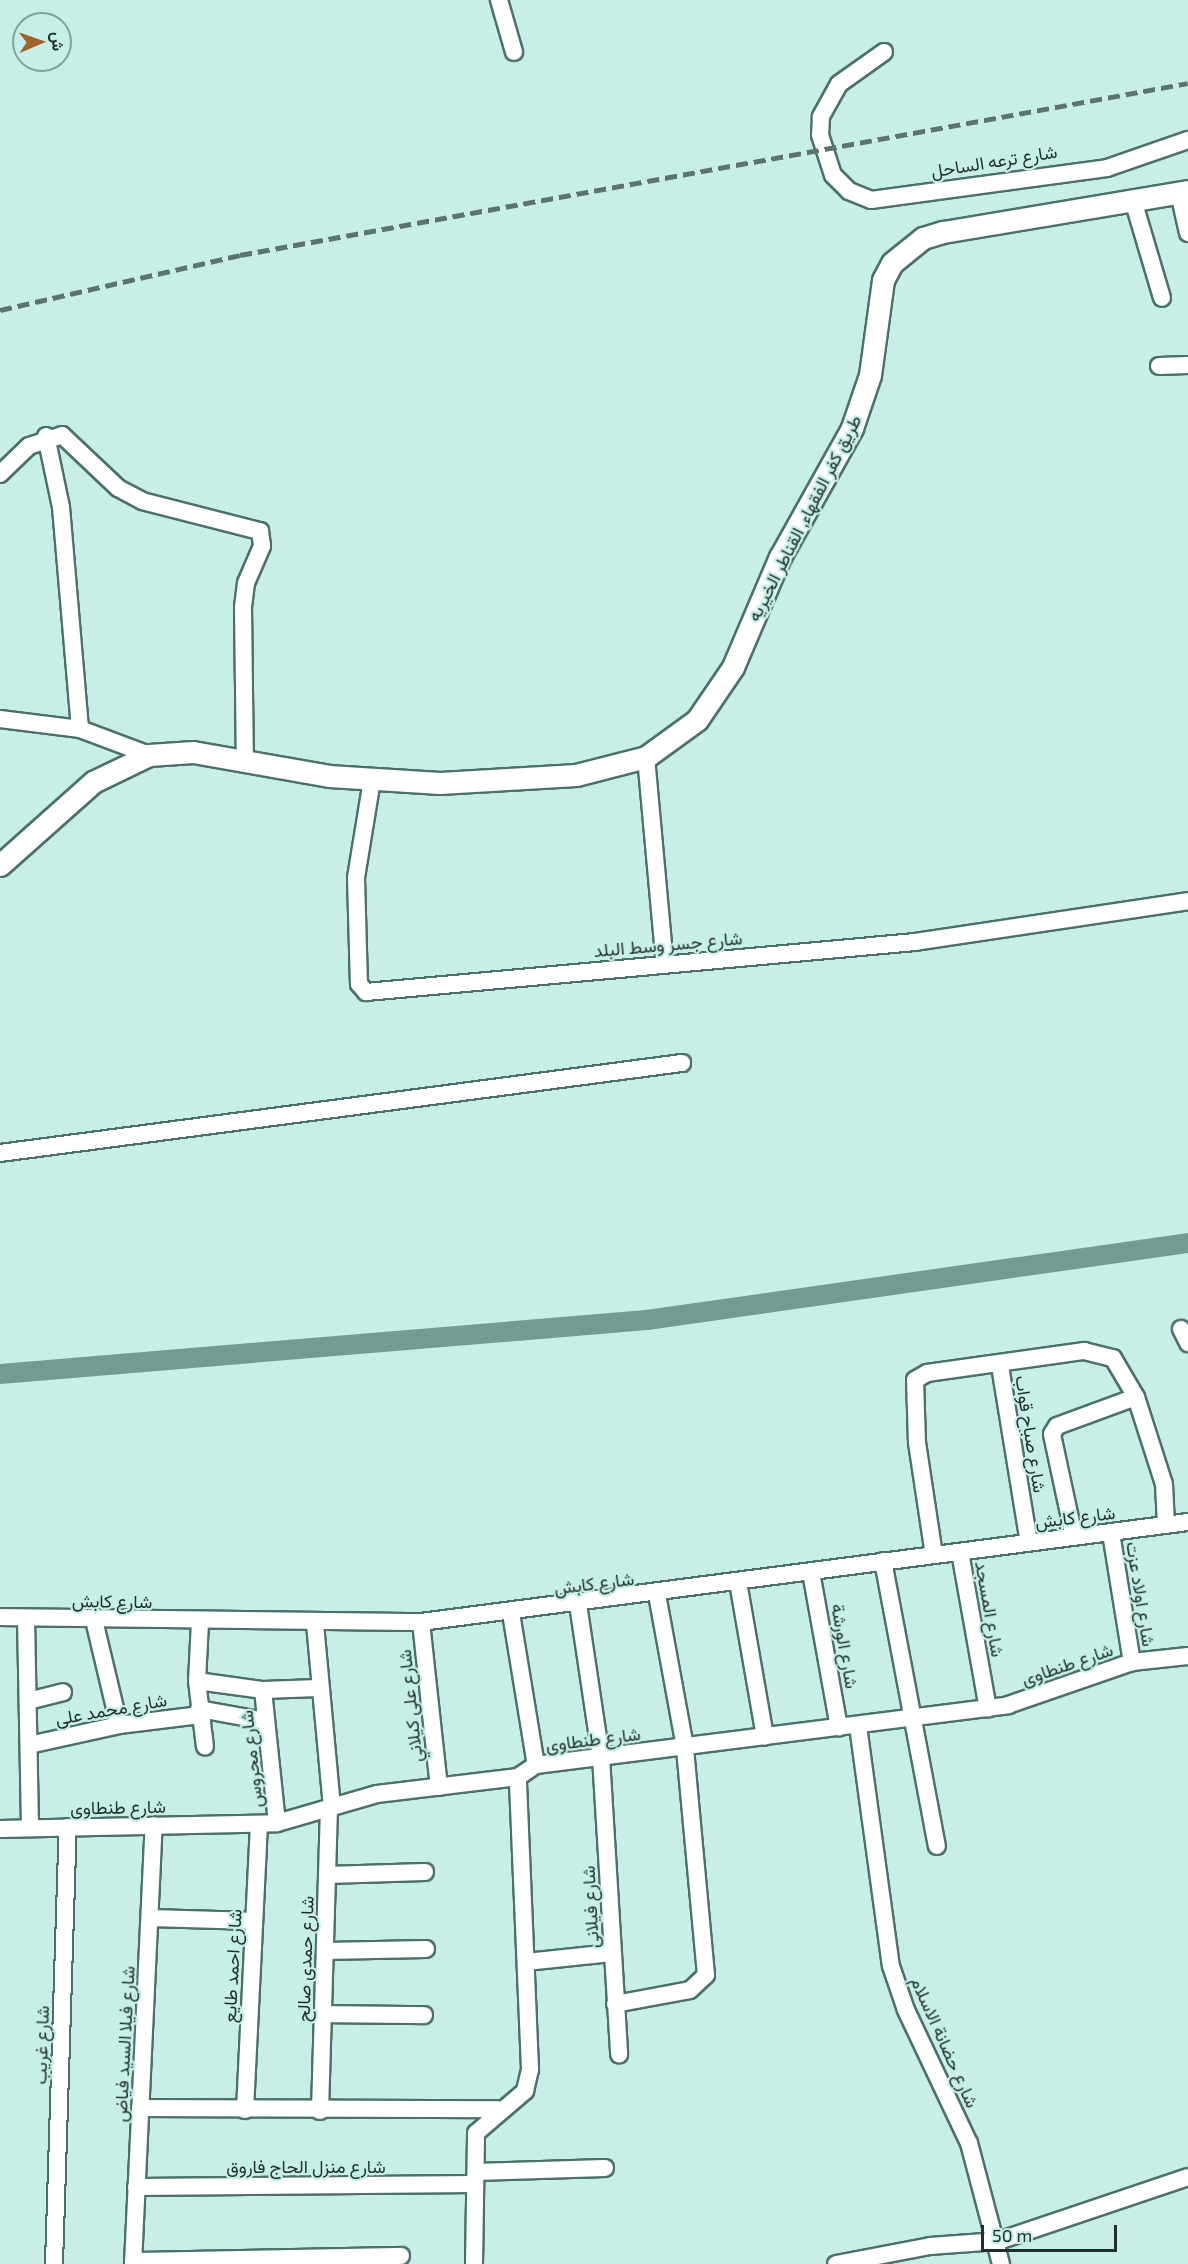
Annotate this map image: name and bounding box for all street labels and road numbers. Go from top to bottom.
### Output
street label: شارع ترعه الساحل [929,140,1059,182]
street label: طريق كفر الفقهاء, القناطر الخيريه [742,411,866,625]
street label: شارع جسر وسط البلد [593,927,743,961]
street label: شارع صباح قواب [1011,1374,1051,1494]
street label: شارع كابش [1034,1501,1116,1533]
street label: شارع اولاد عزت [1122,1540,1160,1648]
street label: شارع المسجد [971,1559,1009,1659]
street label: شارع كابش [553,1567,635,1599]
street label: شارع كابش [72,1589,152,1613]
street label: شارع الورشة [827,1602,863,1690]
street label: شارع طنطاوى [1018,1638,1116,1690]
street label: شارع على كيلاني [393,1649,427,1763]
street label: شارع محمد على [54,1689,168,1729]
street label: شارع محروس [235,1709,267,1809]
street label: شارع طنطاوى [544,1722,642,1756]
street label: شارع طنطاوى [70,1795,166,1819]
street label: شارع فيلانى [577,1865,603,1949]
street label: شارع حمدى صالح [292,1896,318,2022]
street label: شارع احمد طايع [218,1908,246,2024]
street label: شارع فيلا السيد فياض [109,1965,139,2123]
street label: شارع حضانة الاسلام [906,1973,984,2111]
street label: شارع غريب [29,2005,53,2085]
street label: شارع منزل الحاج فاروق [226,2155,386,2177]

